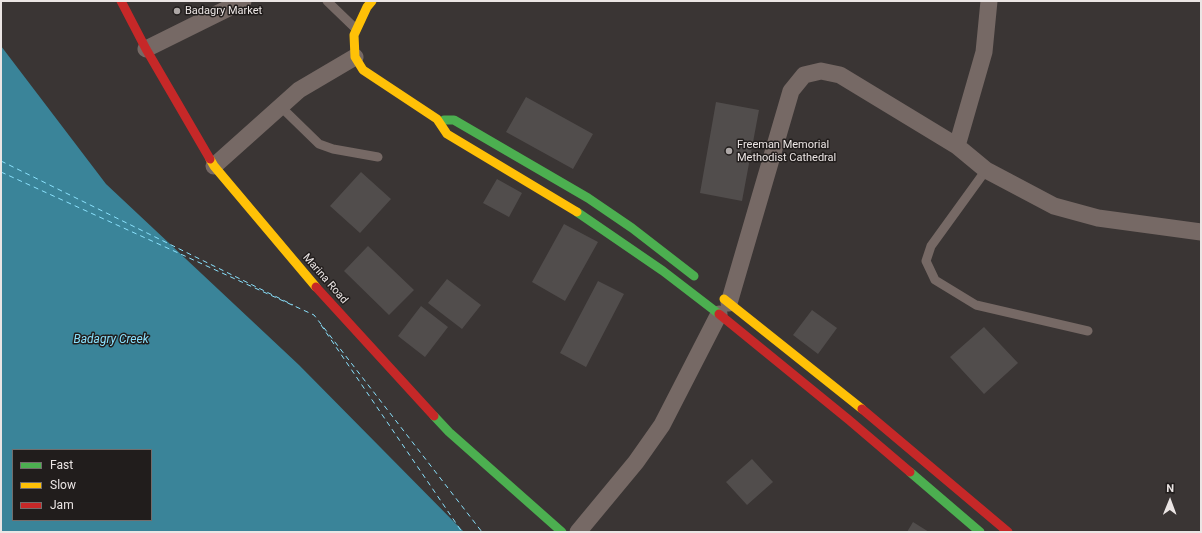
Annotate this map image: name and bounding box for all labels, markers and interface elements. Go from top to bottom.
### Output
place label: Badagry Market [185,4,262,18]
marker: Badagry Market [172,6,182,16]
place label: Freeman Memorial Methodist Cathedral [737,138,836,164]
marker: Freeman Memorial Methodist Cathedral [724,146,734,156]
street label: Marina Road [300,251,350,307]
water label: Badagry Creek [73,333,149,347]
legend [12,449,152,521]
text: Fast [50,458,73,472]
text: Slow [50,478,76,492]
north arrow [1150,481,1190,521]
text: N [1166,482,1174,495]
text: Jam [50,498,74,512]

